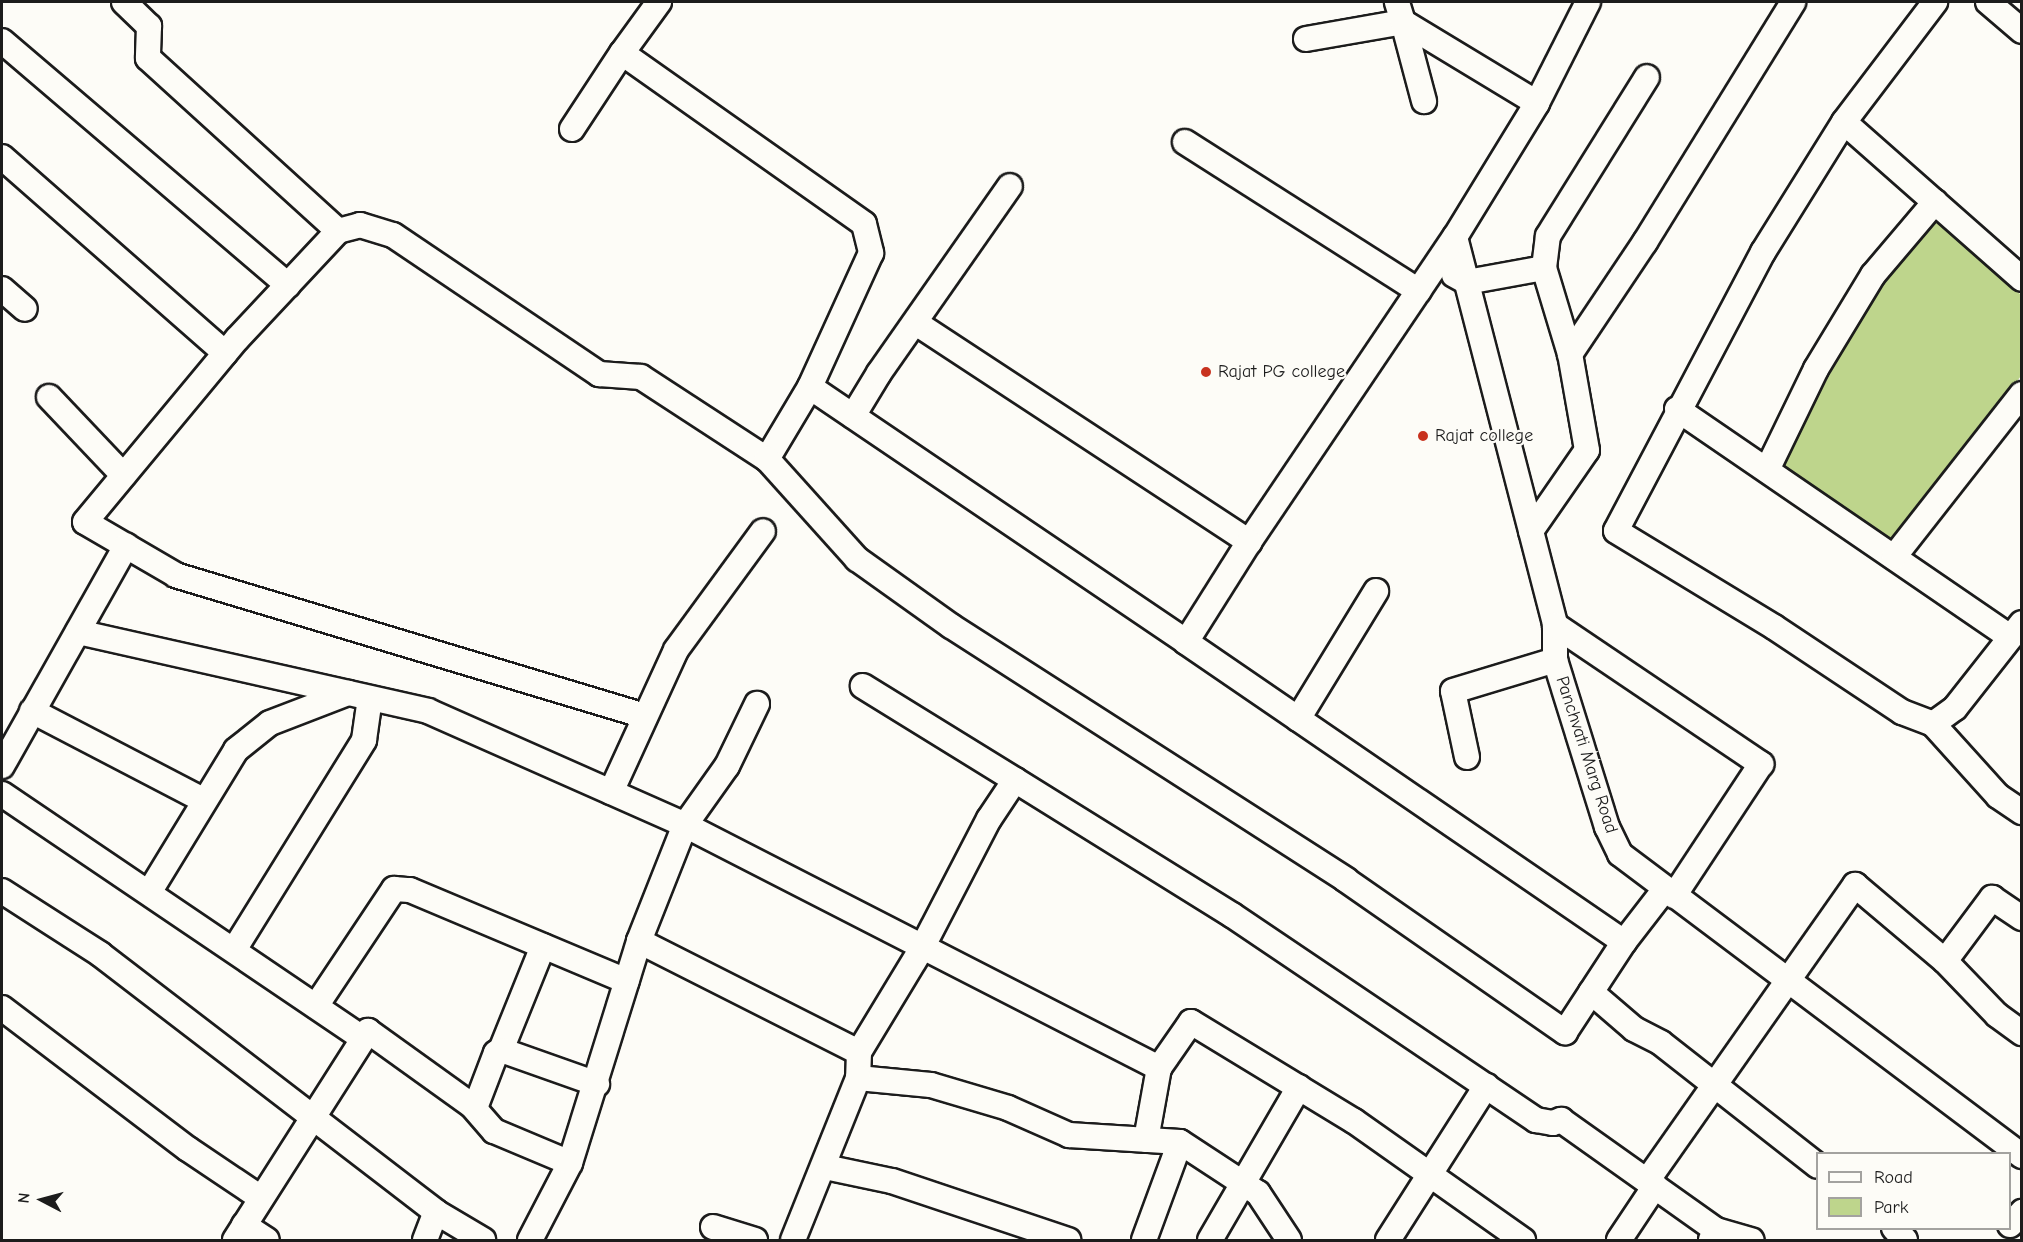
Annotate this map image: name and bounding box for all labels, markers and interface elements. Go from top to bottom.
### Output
place label: Rajat PG college [1218,361,1345,383]
marker: Rajat PG college [1199,365,1213,379]
place label: Rajat college [1435,425,1533,447]
marker: Rajat college [1416,429,1430,443]
street label: Panchvati Marg Road [1550,674,1622,836]
legend [1816,1152,2011,1230]
text: Road [1874,1167,1913,1188]
north arrow [12,1170,72,1230]
text: N [15,1192,34,1204]
text: Park [1874,1197,1908,1218]

